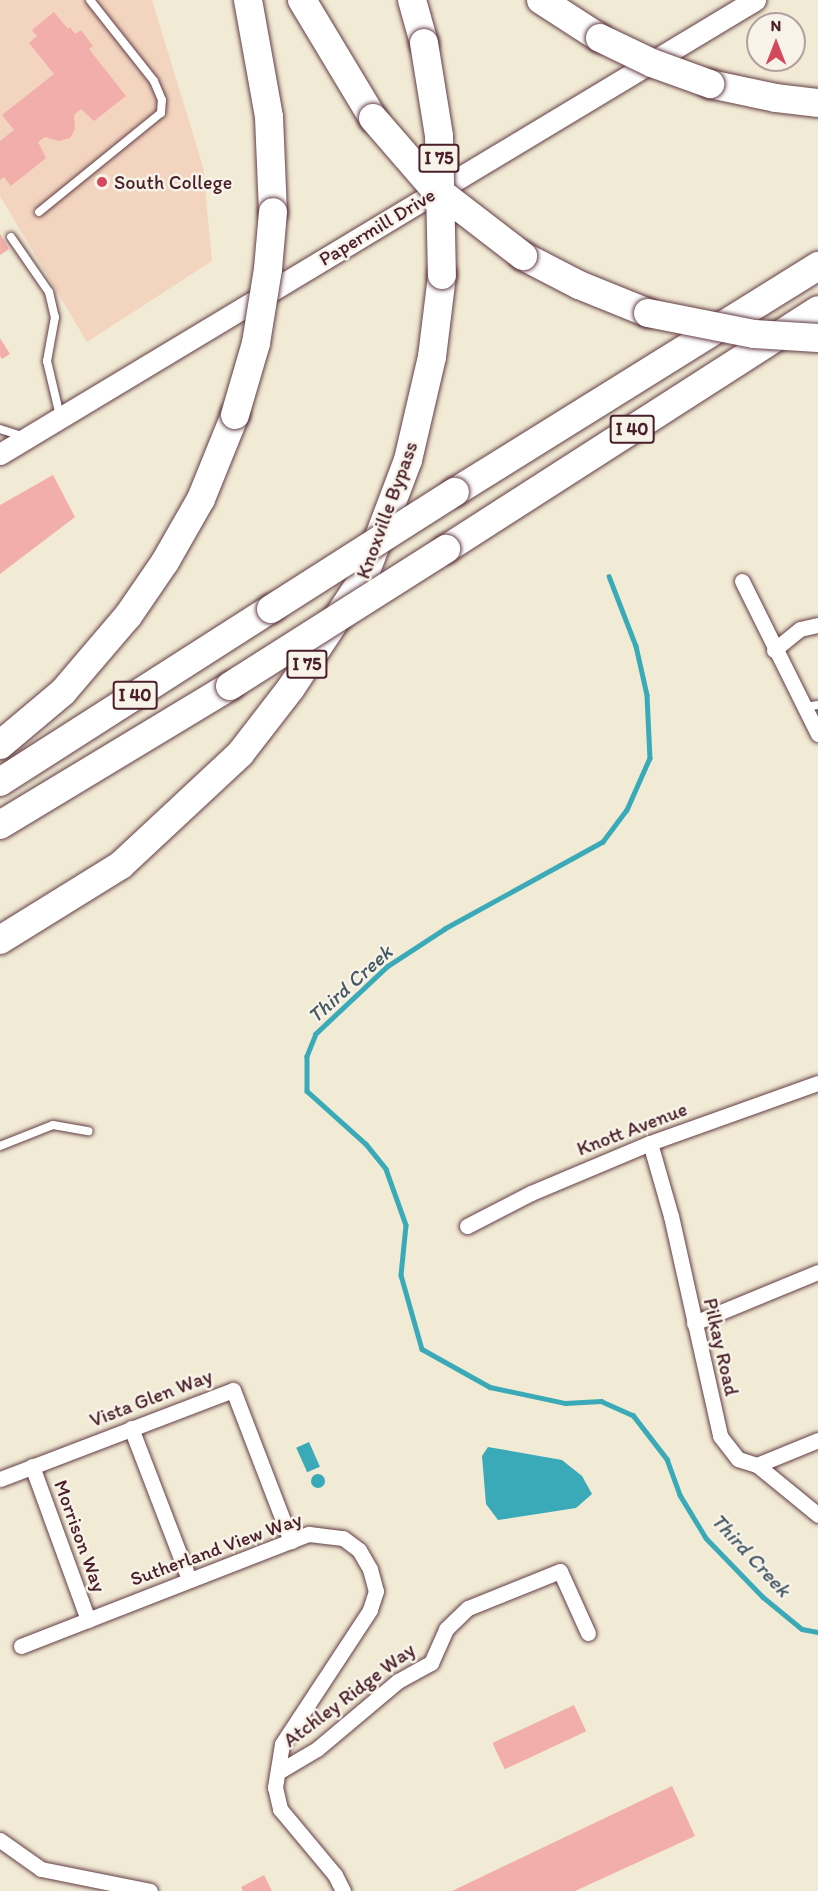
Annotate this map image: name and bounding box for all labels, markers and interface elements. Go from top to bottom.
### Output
north arrow [746,12,806,72]
text: N [771,16,781,35]
road number: I 75 [418,143,460,173]
place label: South College [114,170,232,194]
marker: South College [95,175,109,189]
street label: Papermill Drive [314,183,440,271]
road number: I 40 [610,414,654,444]
street label: Knoxville Bypass [351,438,423,582]
road number: I 75 [286,649,328,679]
road number: I 40 [112,680,158,710]
water label: Third Creek [303,940,397,1028]
street label: Knott Avenue [574,1097,690,1161]
street label: Pilkay Road [698,1296,744,1398]
street label: Vista Glen Way [87,1364,215,1432]
street label: Morrison Way [49,1477,111,1595]
street label: Sutherland View Way [127,1507,305,1591]
water label: Third Creek [706,1508,796,1602]
street label: Atchley Ridge Way [279,1638,419,1752]

